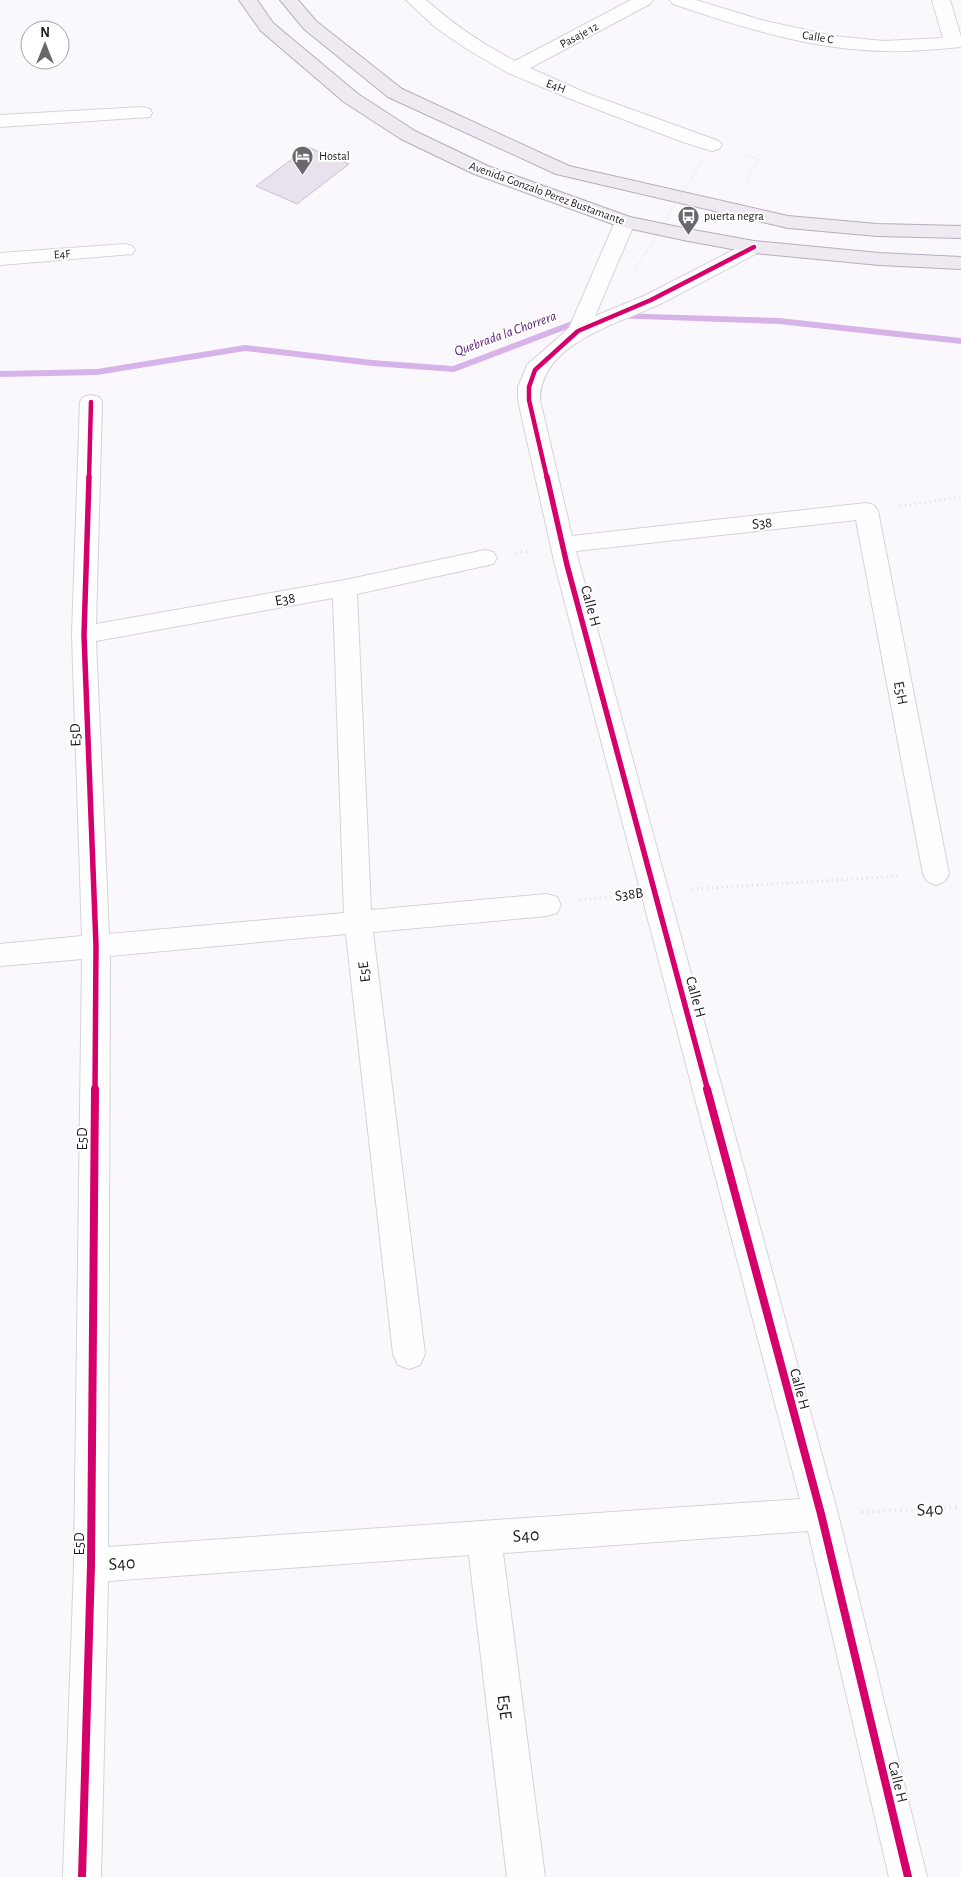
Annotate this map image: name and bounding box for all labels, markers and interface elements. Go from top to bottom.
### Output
north arrow [20,20,70,70]
street label: Pasaje 12 [558,20,601,51]
text: N [40,26,50,40]
street label: Calle C [802,29,834,45]
street label: E4H [545,77,567,95]
hotel icon: Hostal [291,144,315,175]
place label: Hostal [319,150,350,162]
street label: Avenida Gonzalo Perez Bustamante [468,159,626,227]
bus stop icon: puerta negra [676,204,700,235]
place label: puerta negra [704,210,764,222]
street label: E4F [53,247,72,261]
water label: Quebrada la Chorrera [452,309,558,359]
street label: S38 [751,515,773,532]
street label: Calle H [578,584,603,628]
street label: E38 [274,590,296,609]
street label: E5H [891,680,910,706]
street label: E5D [68,723,83,747]
street label: S38B [614,885,644,904]
street label: E5E [356,961,373,983]
street label: Calle H [683,975,708,1019]
street label: E5D [75,1127,90,1151]
street label: Calle H [787,1367,812,1411]
street label: S40 [916,1500,944,1520]
street label: S40 [512,1526,540,1546]
street label: E5D [72,1532,87,1556]
street label: S40 [108,1554,136,1574]
street label: E5E [494,1694,514,1721]
street label: Calle H [885,1760,910,1804]

